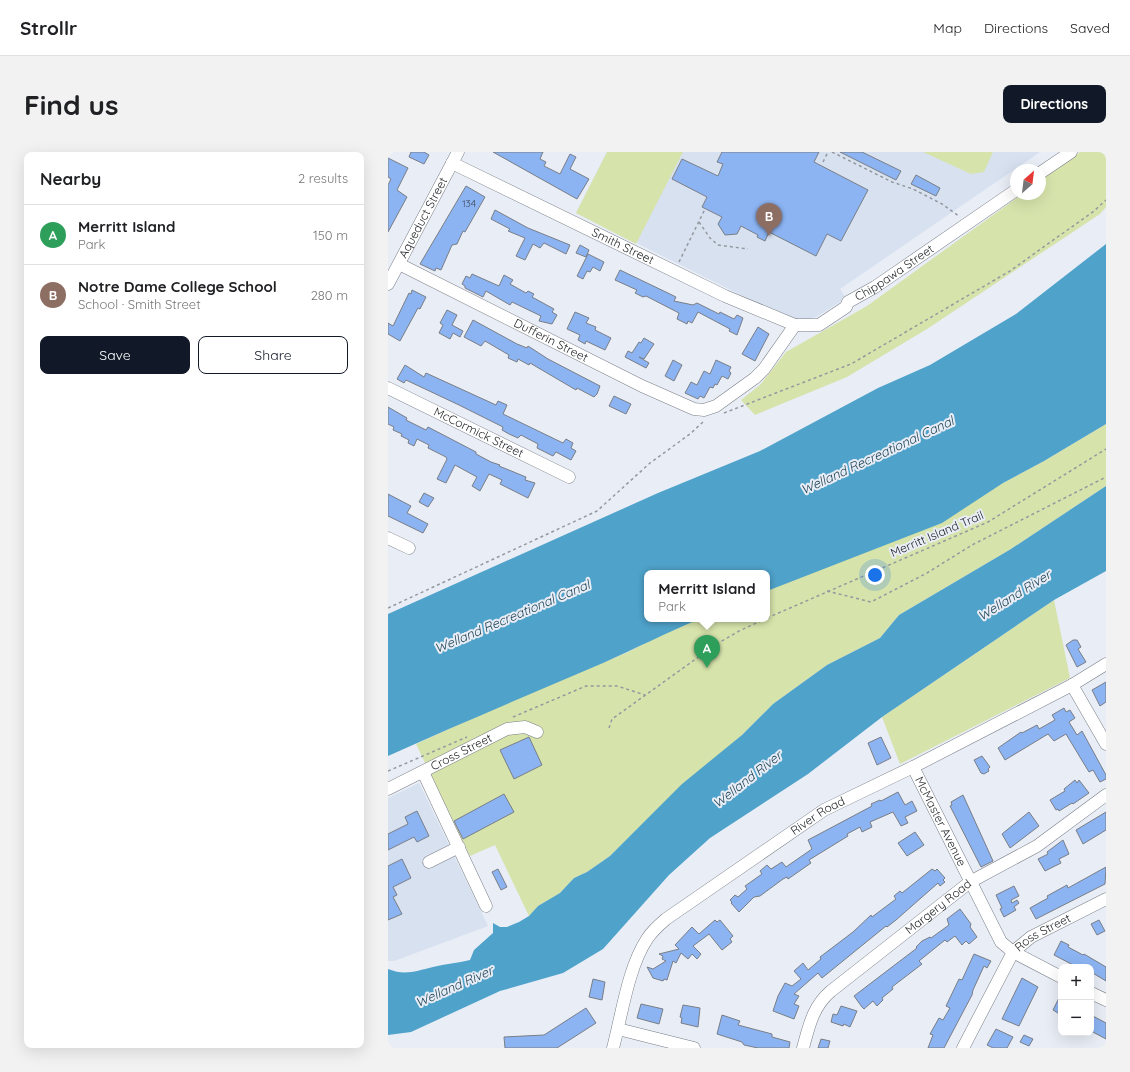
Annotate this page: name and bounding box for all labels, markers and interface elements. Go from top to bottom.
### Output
text: Strollr [20,16,77,40]
text: Map [933,19,962,37]
text: Directions [984,19,1048,37]
text: Saved [1070,19,1110,37]
button: Directions [1003,85,1106,123]
text: Find us [24,87,118,122]
north arrow [1010,164,1046,200]
text: Nearby [40,168,101,189]
text: 2 results [298,170,348,186]
street label: Aqueduct Street [395,175,450,260]
house number: 134 [462,197,476,210]
pin: B [756,203,782,236]
text: Merritt Island [78,217,175,236]
street label: Smith Street [589,224,657,267]
text: A [49,227,57,243]
text: 150 m [313,227,348,243]
text: Park [78,236,106,252]
street label: Chippawa Street [852,241,936,304]
text: Notre Dame College School [78,277,277,296]
text: B [49,287,57,303]
text: 280 m [311,287,348,303]
text: School · Smith Street [78,296,201,312]
street label: Dufferin Street [512,315,591,365]
button: Save [40,336,190,374]
button: Share [198,336,348,374]
street label: McCormick Street [432,404,526,461]
water label: Welland Recreational Canal [798,412,958,498]
street label: Merritt Island Trail [888,507,986,560]
your location [865,565,885,585]
water label: Welland River [974,565,1055,624]
popup [644,570,770,622]
water label: Welland Recreational Canal [432,575,594,656]
text: Merritt Island [658,579,756,598]
text: Park [658,598,686,614]
pin: A [694,635,720,668]
street label: Cross Street [428,730,494,773]
water label: Welland River [709,746,786,811]
street label: McMaster Avenue [912,774,970,869]
street label: River Road [787,793,847,838]
street label: Margery Road [902,876,974,937]
street label: Ross Street [1011,910,1073,955]
water label: Welland River [413,961,497,1010]
map controls [1058,964,1094,1036]
button: + [1058,964,1094,1000]
button: − [1058,1000,1094,1036]

